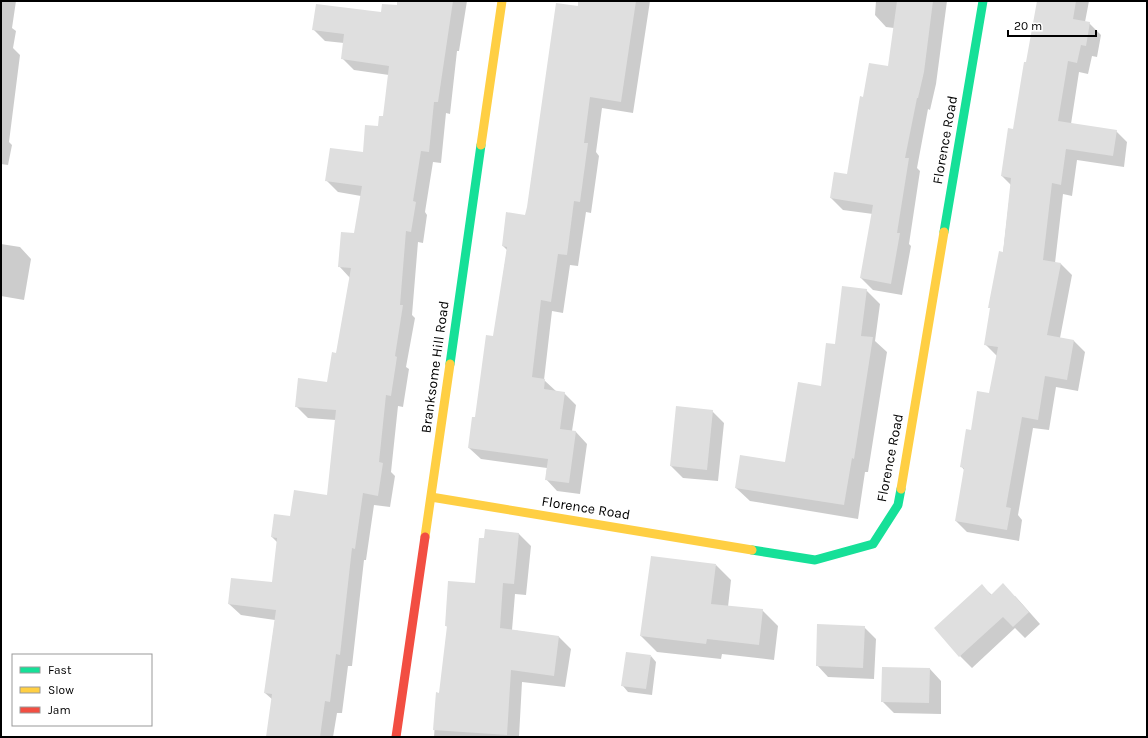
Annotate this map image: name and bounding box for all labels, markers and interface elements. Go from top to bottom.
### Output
scale bar [1008,12,1096,38]
text: 20 m [1014,19,1042,33]
street label: Florence Road [929,94,961,186]
street label: Branksome Hill Road [417,300,453,434]
street label: Florence Road [873,412,907,504]
street label: Florence Road [540,493,632,523]
legend [12,654,152,726]
text: Fast [48,663,72,677]
text: Slow [48,683,74,697]
text: Jam [48,703,71,717]

